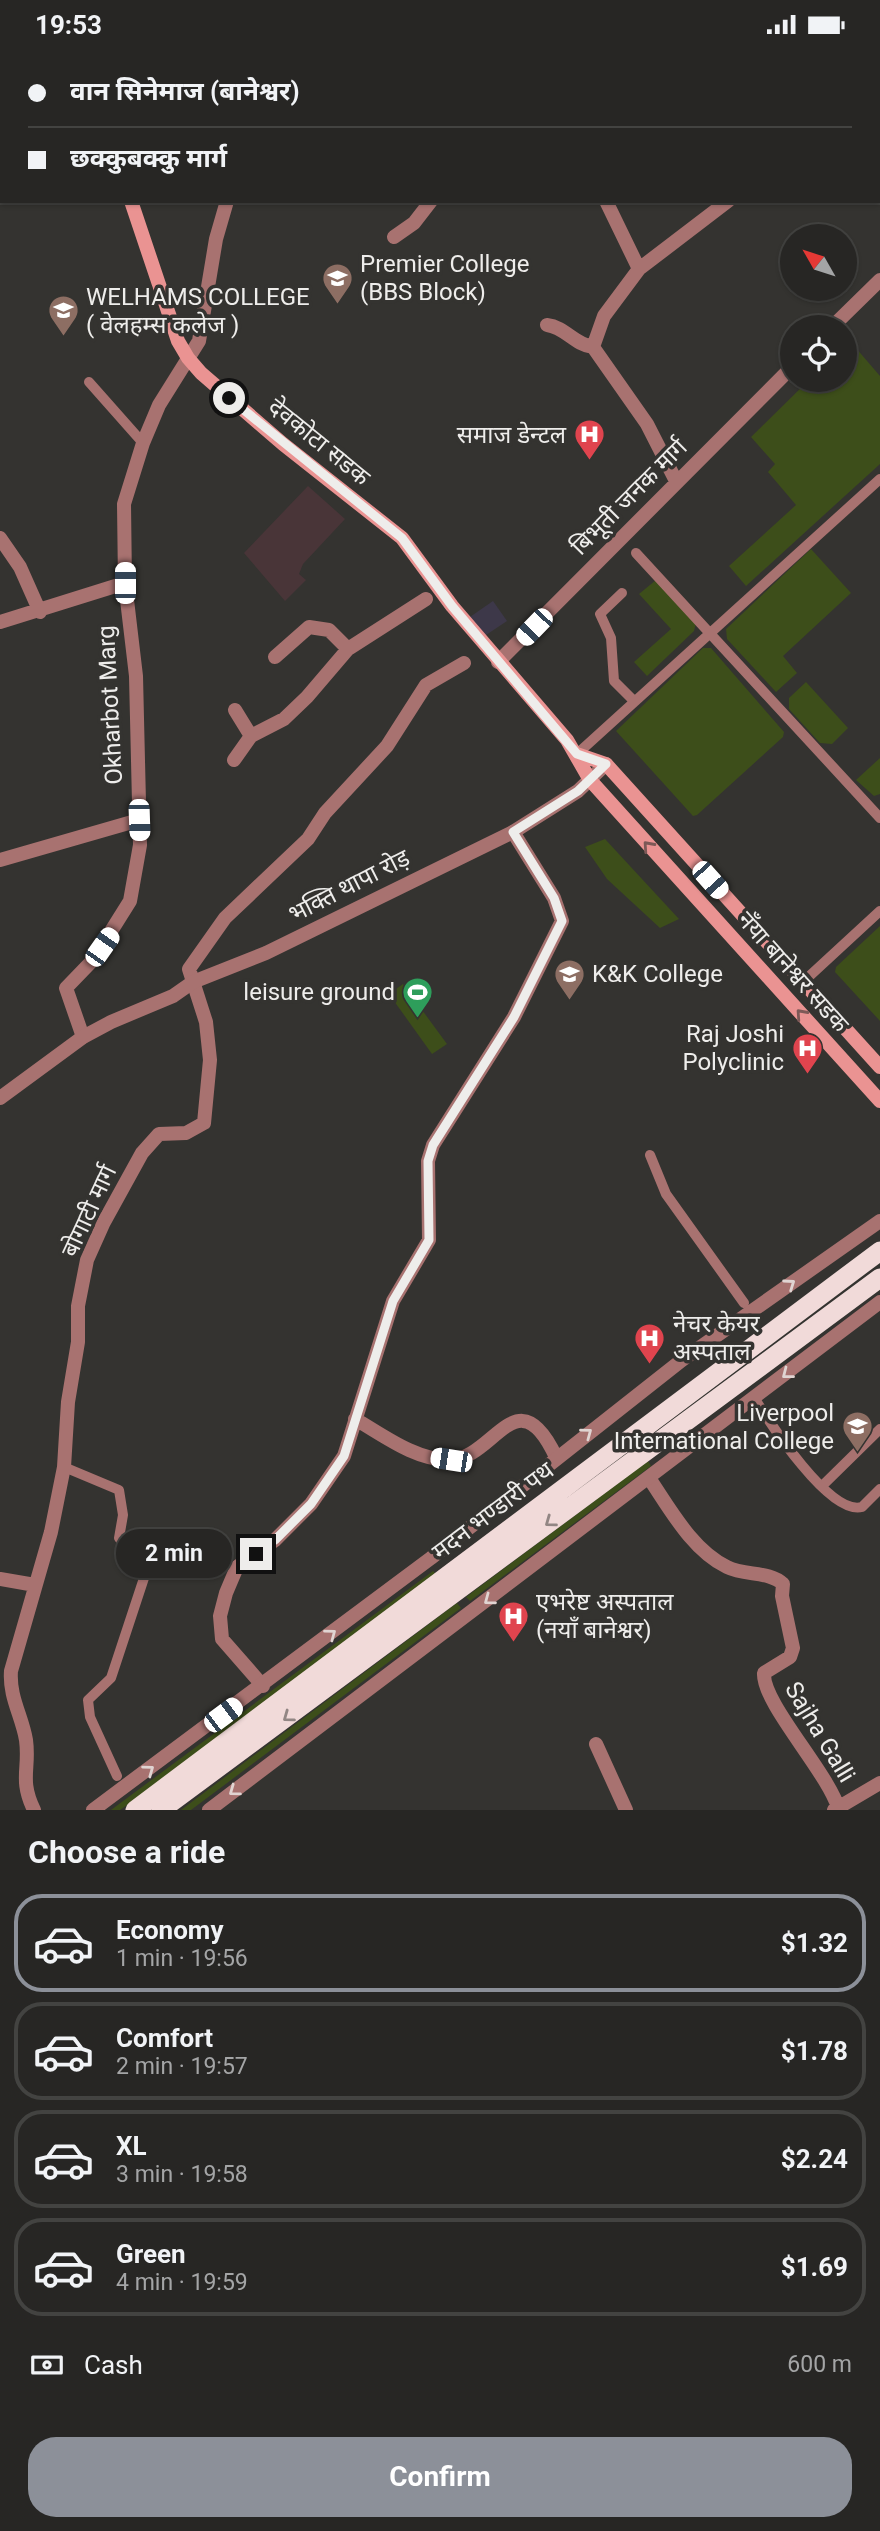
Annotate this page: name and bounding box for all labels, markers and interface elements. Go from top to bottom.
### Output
text: 19:53 [35,10,102,40]
text: वान सिनेमाज (बानेश्वर) [70,76,300,106]
text: छक्कुबक्कु मार्ग [70,143,227,173]
north arrow [780,224,858,301]
map controls [780,224,857,392]
place label: Premier College (BBS Block) [360,250,529,306]
school or university icon: Premier College (BBS Block) [320,261,354,305]
place label: WELHAMS COLLEGE ( वेलहम्स कलेज ) [86,283,310,339]
school or university icon: WELHAMS COLLEGE ( वेलहम्स कलेज ) [46,294,80,338]
button: locate [780,315,857,392]
route start [213,382,245,414]
street label: देवकोटा सडक [263,393,376,492]
hospital icon: समाज डेन्टल [572,418,606,462]
place label: समाज डेन्टल [457,421,567,449]
street label: बिभूती जनक मार्ग [565,433,694,561]
car [115,562,136,604]
car [512,605,557,649]
street label: Okharbot Marg [92,625,128,785]
car [128,799,151,841]
one-way arrow [644,841,657,854]
street label: भक्ति थापा रोड़ [284,843,415,928]
car [689,857,732,903]
street label: नँया बानेश्वर सडक [732,906,855,1038]
car [82,924,123,970]
school or university icon: K&K College [552,957,586,1001]
place label: K&K College [592,960,723,988]
sports icon: leisure ground [401,975,435,1019]
place label: leisure ground [243,978,395,1006]
one-way arrow [797,1009,809,1022]
place label: Raj Joshi Polyclinic [682,1020,784,1076]
hospital icon: Raj Joshi Polyclinic [790,1031,824,1075]
street label: बोगाटी मार्ग [56,1160,123,1261]
one-way arrow [782,1280,795,1292]
place label: नेचर केयर अस्पताल [673,1310,761,1366]
hospital icon: नेचर केयर अस्पताल [633,1321,667,1365]
one-way arrow [783,1365,795,1378]
place label: Liverpool International College [614,1399,834,1455]
school or university icon: Liverpool International College [840,1410,874,1454]
one-way arrow [579,1429,591,1441]
car [429,1446,474,1474]
street label: मदन भण्डारी पथ [427,1456,560,1566]
one-way arrow [545,1514,557,1527]
callout: 2 min [116,1529,232,1579]
route end [240,1538,272,1570]
text: 2 min [145,1540,203,1567]
place label: एभरेष्ट अस्पताल (नयाँ बानेश्वर) [536,1588,674,1644]
one-way arrow [484,1592,497,1604]
hospital icon: एभरेष्ट अस्पताल (नयाँ बानेश्वर) [496,1599,530,1643]
one-way arrow [323,1630,336,1643]
street label: Sajha Galli [779,1677,861,1787]
car [200,1694,247,1736]
one-way arrow [283,1708,296,1721]
one-way arrow [141,1766,153,1779]
one-way arrow [229,1783,242,1796]
text: Choose a ride [28,1833,225,1871]
icon: car [32,1912,95,1975]
text: Economy [116,1915,223,1945]
text: $1.32 [781,1928,848,1958]
text: 1 min · 19:56 [116,1945,248,1972]
icon: car [32,2020,95,2083]
text: Comfort [116,2023,213,2053]
text: $1.78 [781,2036,848,2066]
text: 2 min · 19:57 [116,2053,248,2080]
icon: car [32,2128,95,2191]
text: XL [116,2131,147,2161]
text: $2.24 [781,2144,848,2174]
text: 3 min · 19:58 [116,2161,248,2188]
icon: car [32,2236,95,2299]
text: Green [116,2239,186,2269]
text: $1.69 [781,2252,848,2282]
text: 4 min · 19:59 [116,2269,248,2296]
icon: cash [28,2346,66,2384]
text: Cash [84,2350,143,2380]
text: 600 m [787,2351,852,2378]
button: Confirm [28,2437,852,2517]

